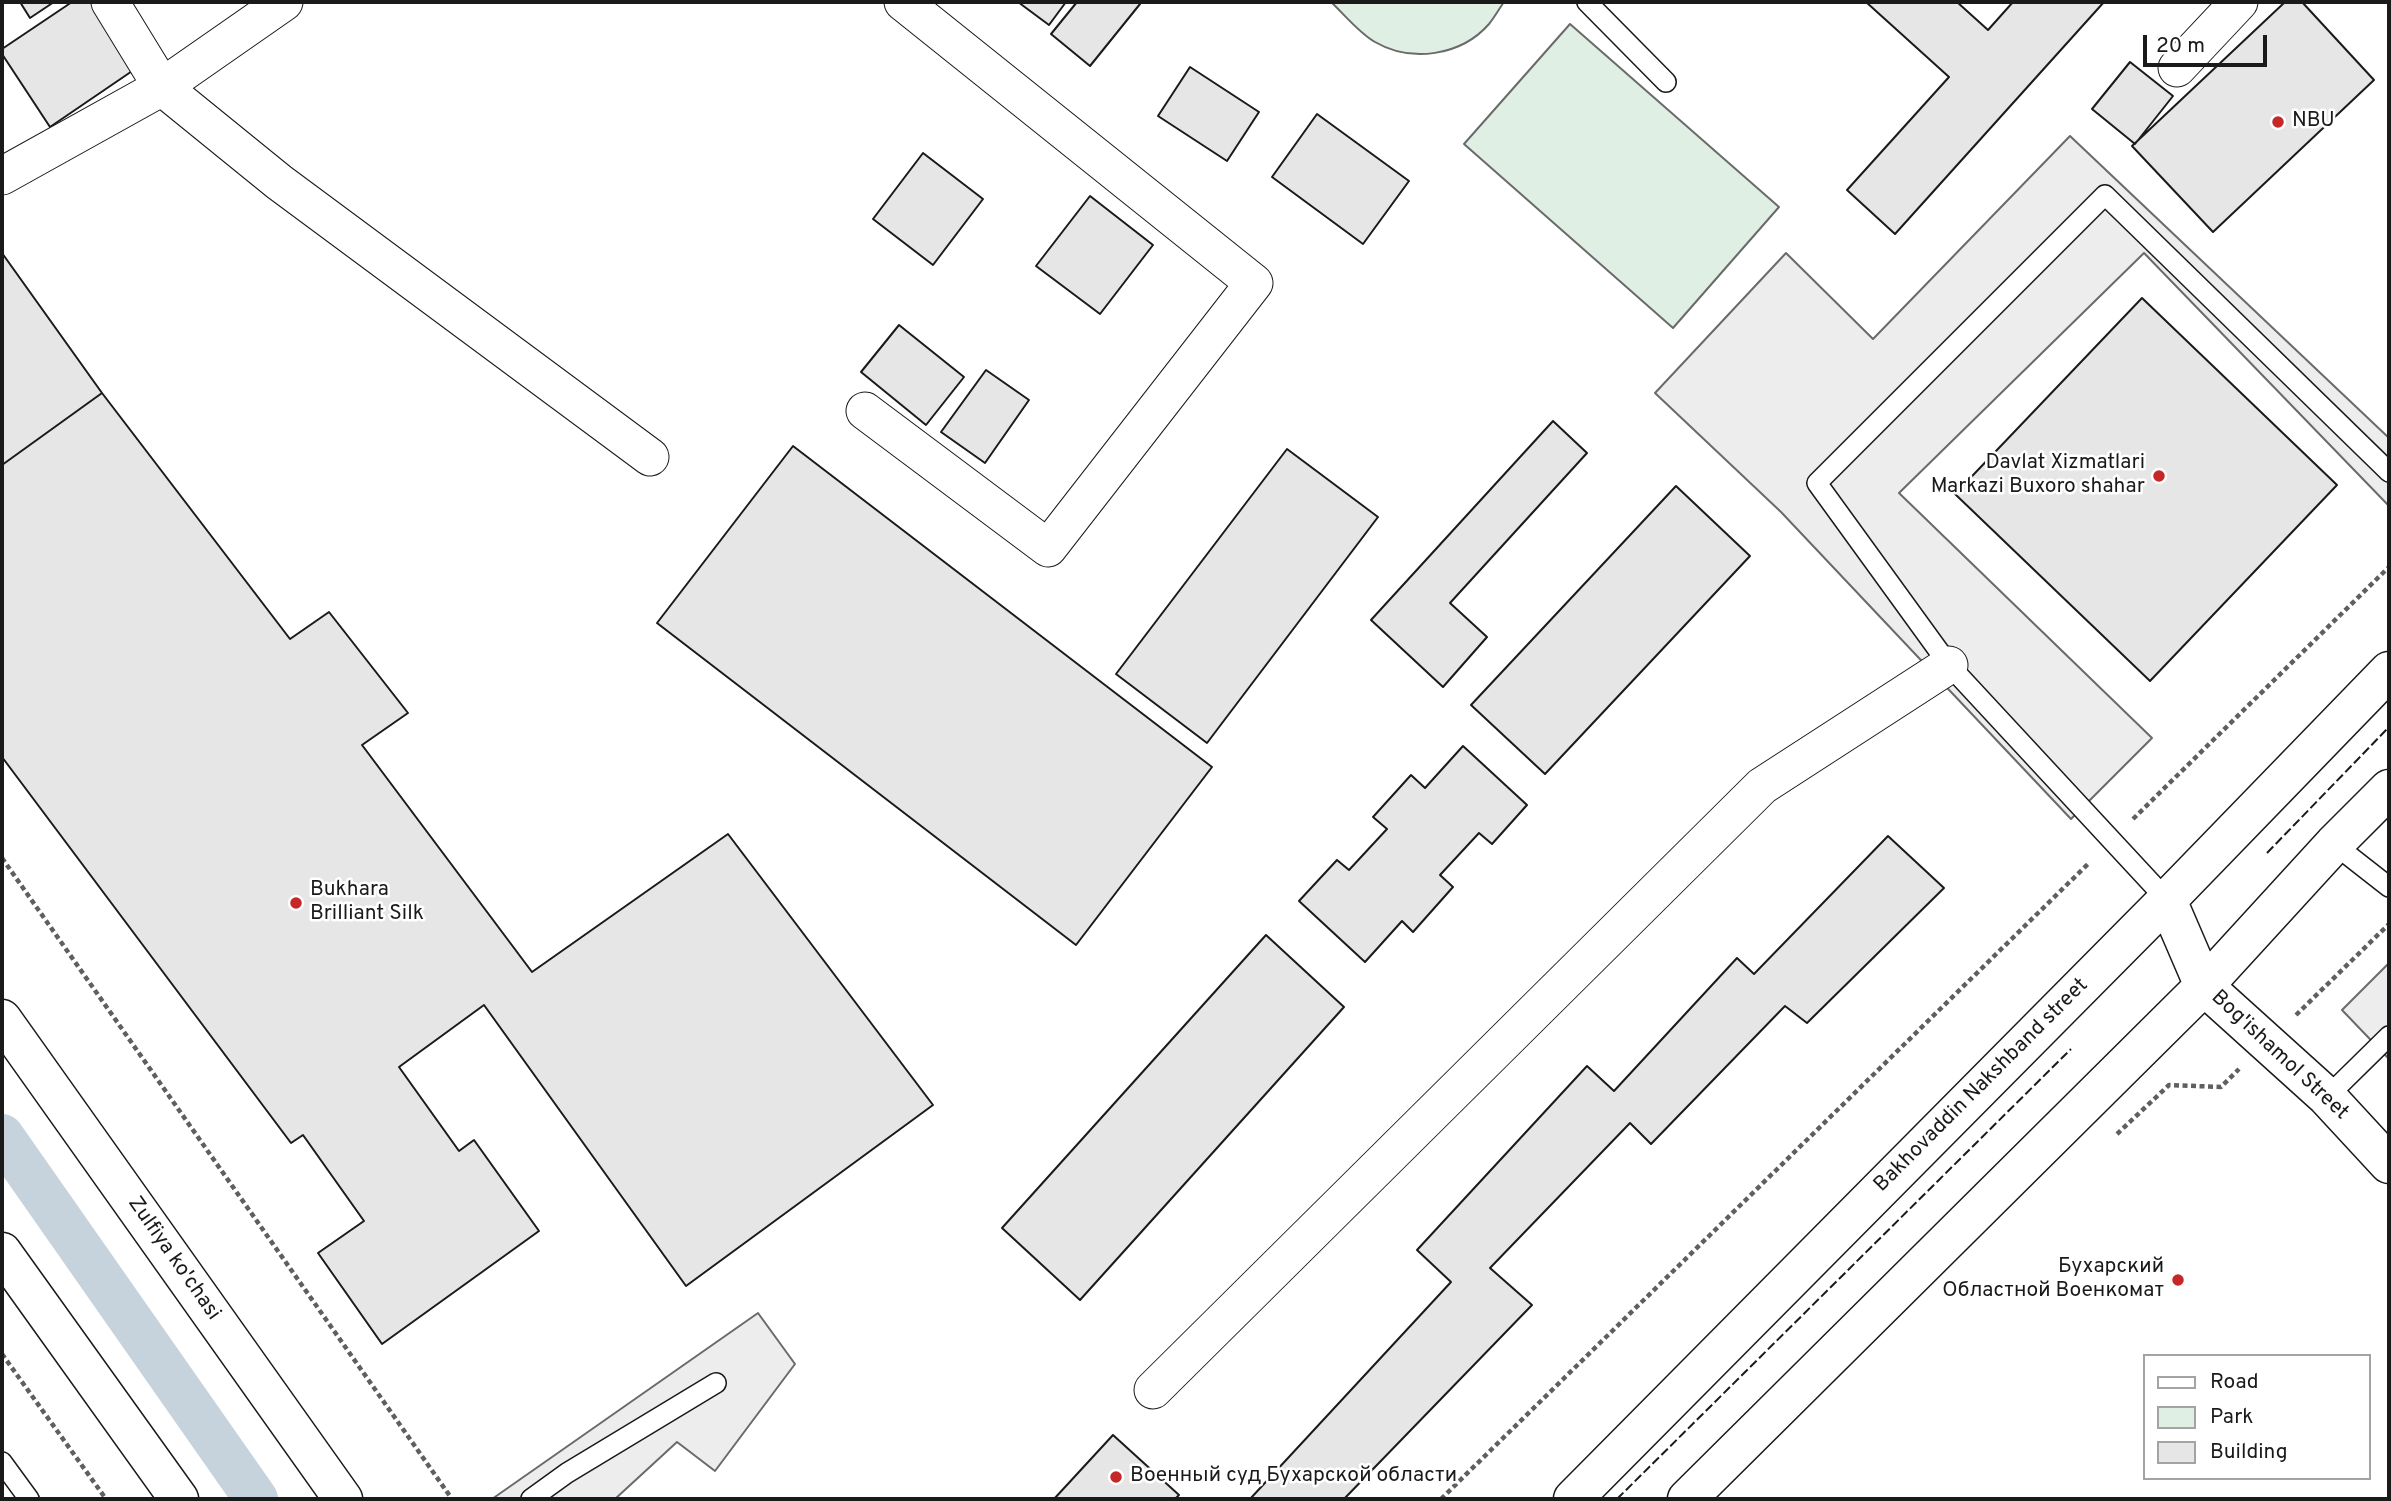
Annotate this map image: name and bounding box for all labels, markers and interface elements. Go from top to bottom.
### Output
scale bar [2146,21,2270,65]
text: 20 m [2156,33,2205,60]
place label: NBU [2292,109,2335,135]
marker: NBU [2270,114,2286,130]
place label: Davlat Xizmatlari Markazi Buxoro shahar [1931,451,2145,501]
marker: Davlat Xizmatlari Markazi Buxoro shahar [2151,468,2167,484]
place label: Bukhara Brilliant Silk [310,878,424,928]
marker: Bukhara Brilliant Silk [288,895,304,911]
street label: Bakhovaddin Nakshband street [1870,974,2094,1198]
street label: Bog'ishamol Street [2205,986,2353,1126]
street label: Zulfiya ko'chasi [121,1192,225,1326]
place label: Бухарский Областной Военкомат [1942,1255,2164,1305]
marker: Бухарский Областной Военкомат [2170,1272,2186,1288]
legend [2142,1354,2370,1480]
text: Road [2210,1369,2259,1396]
text: Park [2210,1404,2253,1431]
text: Building [2210,1439,2288,1466]
place label: Военный суд Бухарской области [1130,1464,1457,1490]
marker: Военный суд Бухарской области [1108,1469,1124,1485]

